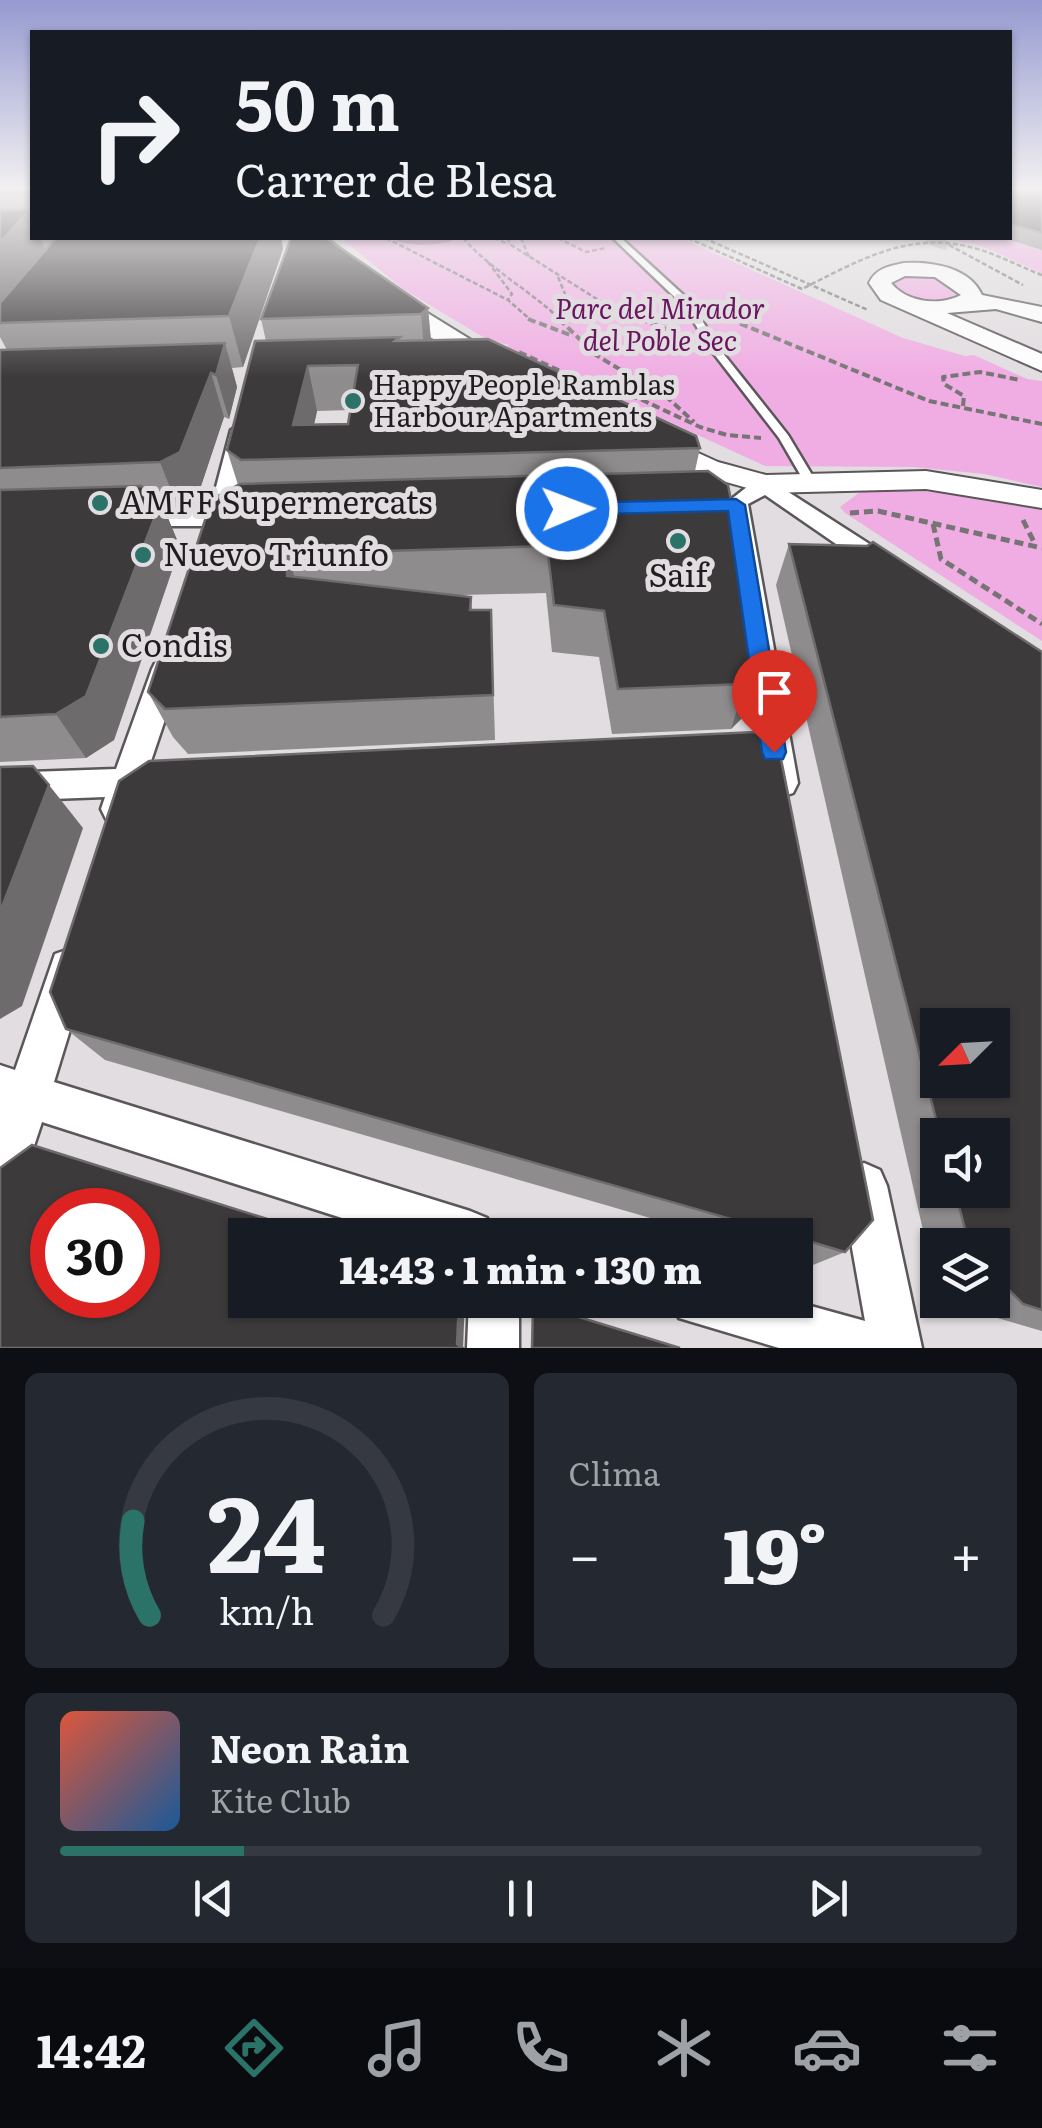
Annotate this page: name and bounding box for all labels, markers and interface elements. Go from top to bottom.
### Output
text: 50 m [235,49,400,153]
icon: right [70,70,200,200]
text: Carrer de Blesa [235,144,556,211]
park label: Parc del Mirador del Poble Sec [555,286,765,360]
place label: Happy People Ramblas Harbour Apartments [373,362,675,436]
marker: Happy People Ramblas Harbour Apartments [342,390,364,412]
position arrow [515,457,619,561]
place label: AMFF Supermercats [120,476,433,524]
marker: AMFF Supermercats [89,492,111,514]
place label: Nuevo Triunfo [163,528,389,576]
marker: Saif [667,530,689,552]
marker: Nuevo Triunfo [132,544,154,566]
place label: Saif [648,549,710,597]
place label: Condis [121,619,228,667]
marker: Condis [90,635,112,657]
pin [732,650,817,753]
icon: arrive [747,665,802,720]
north arrow [920,1008,1010,1098]
map controls [920,1008,1010,1318]
button: sound [920,1118,1010,1208]
speed limit sign: 30 [30,1188,160,1318]
button: layers [920,1228,1010,1318]
text: 14:43 · 1 min · 130 m [339,1239,702,1296]
text: Clima [569,1448,660,1496]
text: 24 [207,1450,326,1605]
text: 19° [723,1496,827,1607]
text: − [569,1511,601,1593]
text: + [950,1511,982,1593]
text: km/h [219,1583,314,1636]
text: Neon Rain [210,1718,410,1775]
text: Kite Club [210,1775,351,1823]
icon: previous [186,1871,241,1926]
icon: pause [493,1871,548,1926]
icon: next [801,1871,856,1926]
icon: directions [219,2013,289,2083]
icon: music [362,2013,432,2083]
icon: phone [506,2013,576,2083]
icon: climate [649,2013,719,2083]
icon: car [792,2013,862,2083]
icon: filters [935,2013,1005,2083]
text: 14:42 [37,2015,146,2082]

